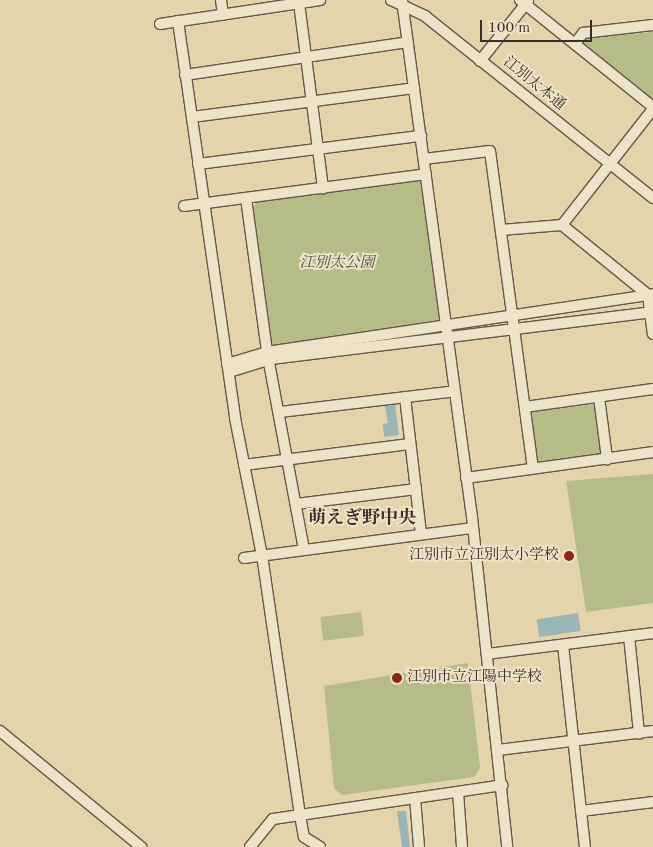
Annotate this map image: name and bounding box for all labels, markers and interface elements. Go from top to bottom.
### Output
scale bar [483,10,596,42]
text: 100 m [488,21,530,36]
street label: 江別太本通 [499,53,569,115]
park label: 江別太公園 [300,255,374,273]
district label: 萌えぎ野中央 [308,507,416,529]
place label: 江別市立江別太小学校 [409,547,559,565]
marker: 江別市立江別太小学校 [563,550,575,562]
place label: 江別市立江陽中学校 [407,669,542,687]
marker: 江別市立江陽中学校 [391,672,403,684]

